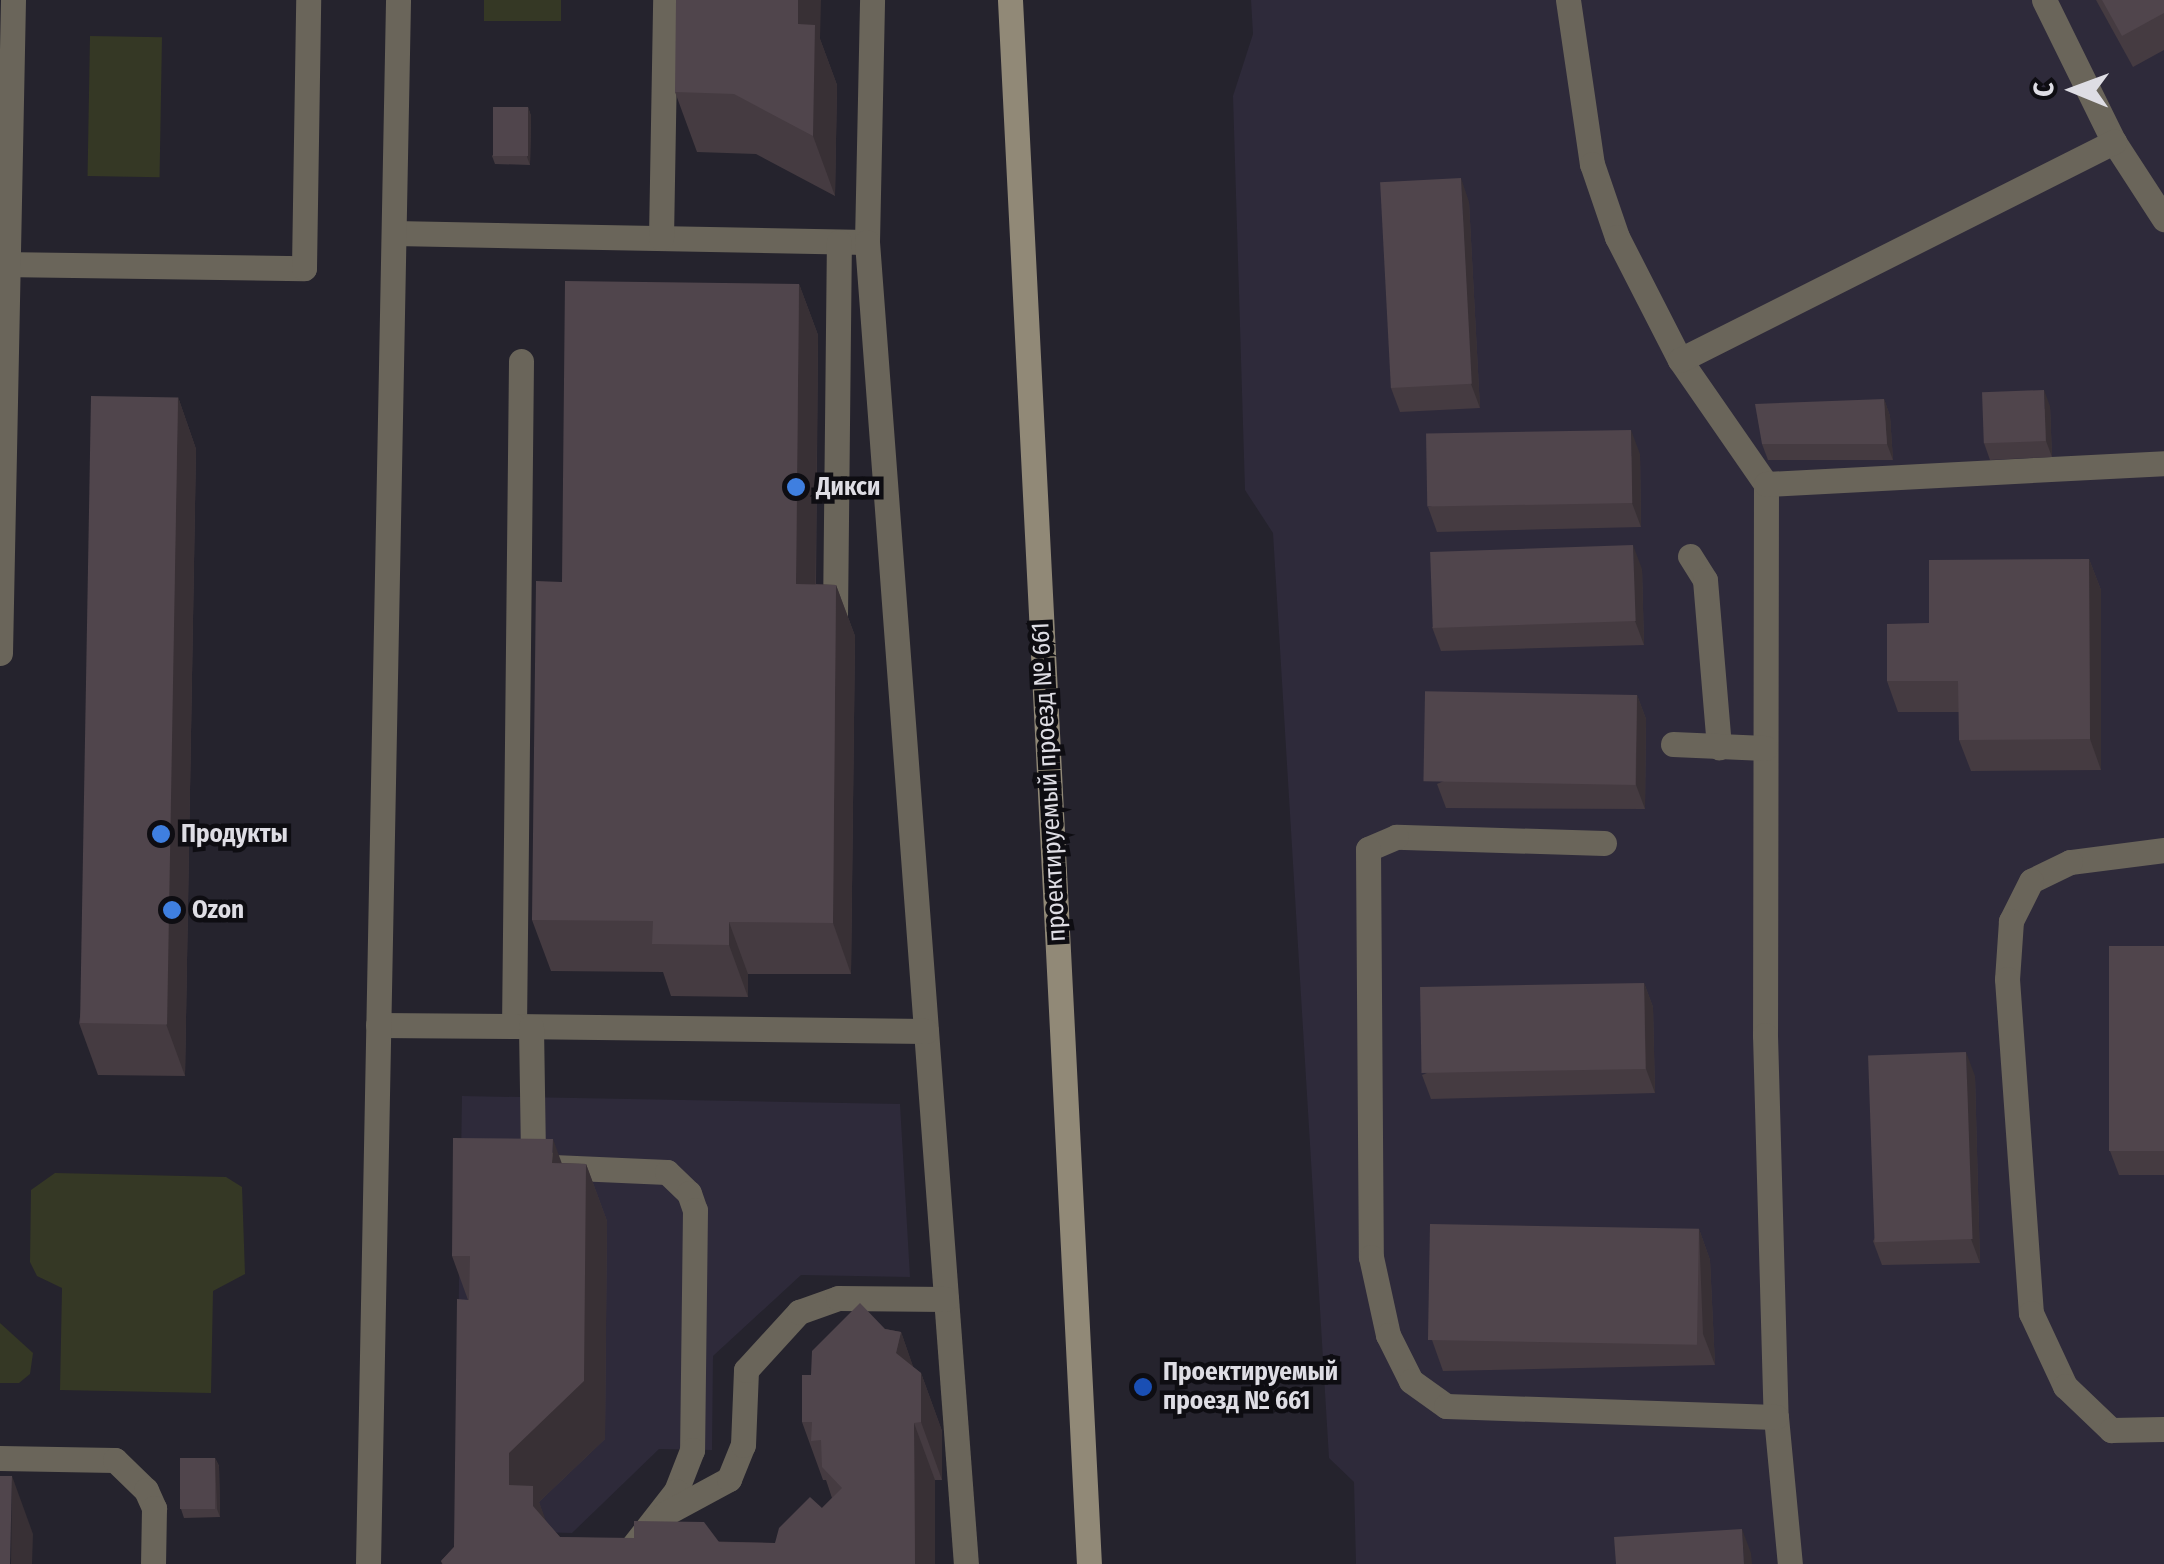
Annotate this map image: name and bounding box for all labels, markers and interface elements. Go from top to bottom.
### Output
north arrow [2024,40,2124,140]
text: С [2027,82,2060,97]
place label: Дикси [816,472,880,502]
marker: Дикси [785,476,807,498]
street label: проектируемый проезд № 661 [1026,621,1072,943]
place label: Продукты [181,819,288,849]
marker: Продукты [150,823,172,845]
place label: Ozon [192,895,244,925]
marker: Ozon [161,899,183,921]
place label: Проектируемый проезд № 661 [1163,1358,1338,1417]
marker: Проектируемый проезд № 661 [1132,1376,1154,1398]

